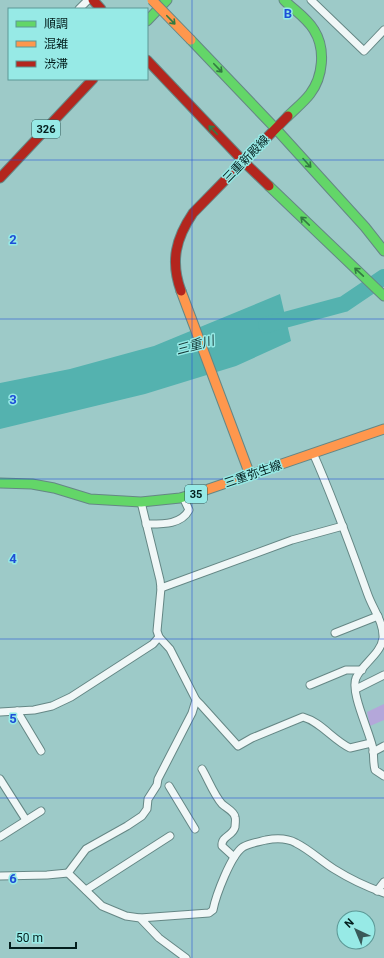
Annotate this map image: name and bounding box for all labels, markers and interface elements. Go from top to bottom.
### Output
text: B [284,6,292,21]
legend [8,8,148,80]
one-way arrow [166,15,176,25]
text: 順調 [44,17,68,31]
text: 混雑 [44,37,68,51]
text: 渋滞 [44,57,68,71]
one-way arrow [213,63,222,73]
road number: 326 [32,120,60,138]
one-way arrow [208,125,218,135]
street label: 三重新殿線 [220,133,272,185]
one-way arrow [302,158,311,168]
one-way arrow [300,216,310,226]
text: 2 [9,232,17,247]
one-way arrow [354,267,364,276]
water label: 三重川 [174,332,218,357]
text: 3 [9,392,17,407]
street label: 三重弥生線 [222,458,284,490]
road number: 35 [185,485,207,503]
text: 4 [9,551,17,566]
text: 5 [9,711,17,726]
text: 6 [9,871,17,886]
north arrow [336,910,376,950]
text: N [342,916,357,931]
scale bar [10,924,76,950]
text: 50 m [16,931,43,945]

